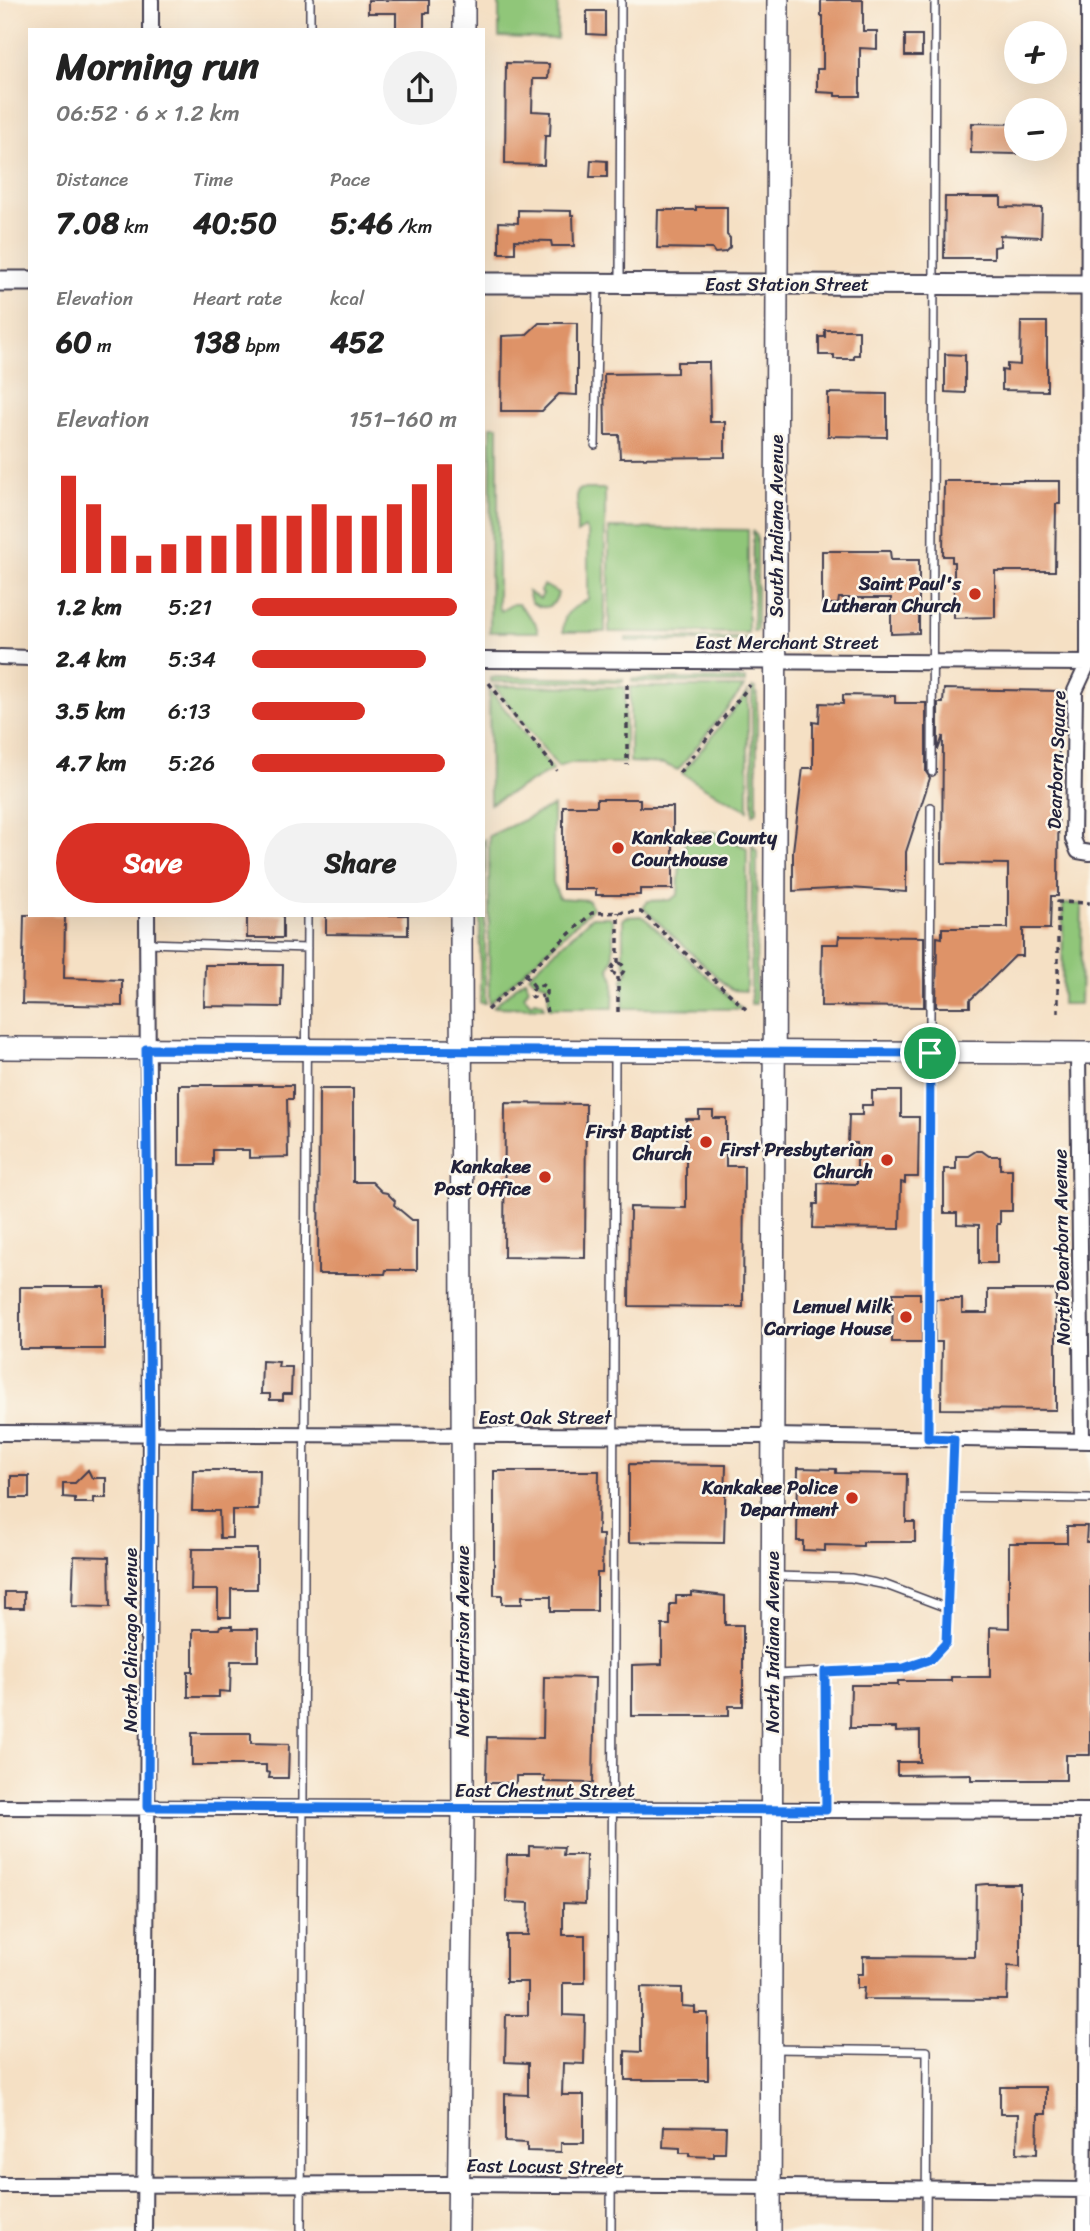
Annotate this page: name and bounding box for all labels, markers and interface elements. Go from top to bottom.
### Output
map controls [1004,21,1067,161]
button: + [1004,21,1067,84]
text: Morning run [56,33,259,100]
button: share [383,51,457,125]
text: 06:52 · 6 × 1.2 km [56,93,240,134]
button: − [1004,98,1067,161]
text: Distance [56,163,128,196]
text: Time [193,163,233,196]
text: Pace [330,163,370,196]
text: 7.08 [56,196,119,250]
text: 40:50 [193,196,277,250]
text: 5:46 [330,196,393,250]
text: km [119,210,149,243]
text: /km [393,210,432,243]
street label: East Station Street [705,268,869,301]
text: Elevation [56,282,133,315]
text: Heart rate [193,282,282,315]
text: kcal [330,282,365,315]
text: 60 [56,315,92,369]
text: 138 [193,315,240,369]
text: 452 [330,315,384,369]
text: m [92,329,112,362]
text: bpm [240,329,280,362]
text: Elevation [56,399,149,440]
text: 151–160 m [349,399,457,440]
street label: South Indiana Avenue [760,435,793,617]
place label: Saint Paul's Lutheran Church [822,567,962,622]
marker: Saint Paul's Lutheran Church [967,586,983,602]
text: 1.2 km [56,587,122,628]
text: 5:21 [168,587,212,628]
street label: East Merchant Street [695,626,879,659]
text: 2.4 km [56,639,126,680]
text: 5:34 [168,639,216,680]
street label: Dearborn Square [1038,690,1075,830]
text: 3.5 km [56,691,125,732]
text: 6:13 [168,691,211,732]
text: 4.7 km [56,743,126,784]
text: 5:26 [168,743,215,784]
place label: Kankakee County Courthouse [631,821,778,876]
button: Save [56,823,250,903]
button: Share [264,823,457,903]
marker: Kankakee County Courthouse [610,840,626,856]
pin [900,1023,960,1083]
icon: arrive [911,1034,949,1072]
place label: First Baptist Church [585,1115,693,1170]
place label: First Presbyterian Church [719,1133,874,1188]
marker: First Baptist Church [698,1134,714,1150]
street label: North Dearborn Avenue [1043,1148,1080,1345]
place label: Kankakee Post Office [434,1150,531,1205]
marker: First Presbyterian Church [879,1152,895,1168]
marker: Kankakee Post Office [537,1169,553,1185]
place label: Lemuel Milk Carriage House [763,1290,893,1345]
marker: Lemuel Milk Carriage House [898,1309,914,1325]
street label: East Oak Street [478,1401,613,1434]
place label: Kankakee Police Department [701,1471,839,1526]
marker: Kankakee Police Department [844,1490,860,1506]
street label: North Harrison Avenue [446,1545,479,1737]
street label: North Chicago Avenue [114,1548,147,1732]
street label: North Indiana Avenue [756,1551,789,1733]
street label: East Chestnut Street [455,1774,635,1807]
street label: East Locust Street [466,2149,624,2184]

